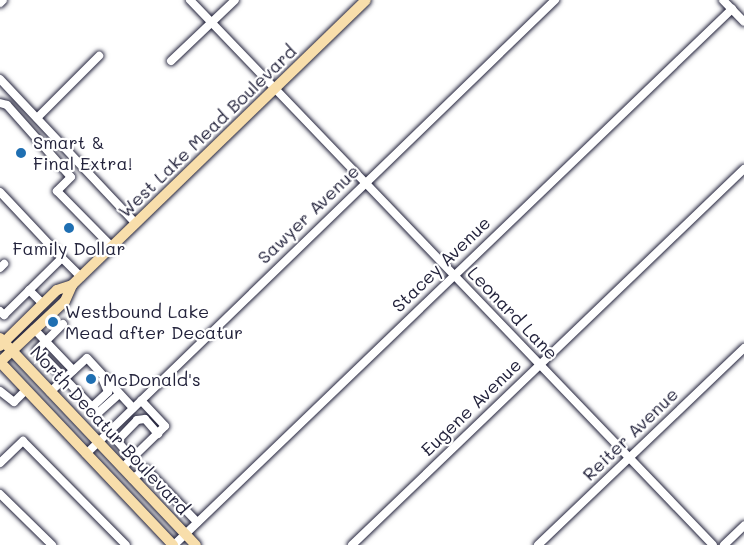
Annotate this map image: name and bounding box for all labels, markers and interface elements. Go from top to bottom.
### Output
street label: West Lake Mead Boulevard [114,40,300,222]
place label: Smart & Final Extra! [33,132,132,174]
marker: Smart & Final Extra! [14,146,28,160]
street label: Sawyer Avenue [253,160,363,268]
street label: Stacey Avenue [387,212,495,316]
marker: Family Dollar [62,221,76,235]
place label: Family Dollar [12,237,126,259]
street label: Leonard Lane [463,262,563,364]
place label: Westbound Lake Mead after Decatur [65,301,243,344]
marker: Westbound Lake Mead after Decatur [46,315,60,329]
street label: North Decatur Boulevard [26,341,194,519]
street label: Eugene Avenue [416,354,526,460]
place label: McDonald's [103,368,201,390]
marker: McDonald's [84,372,98,386]
street label: Reiter Avenue [578,383,682,485]

